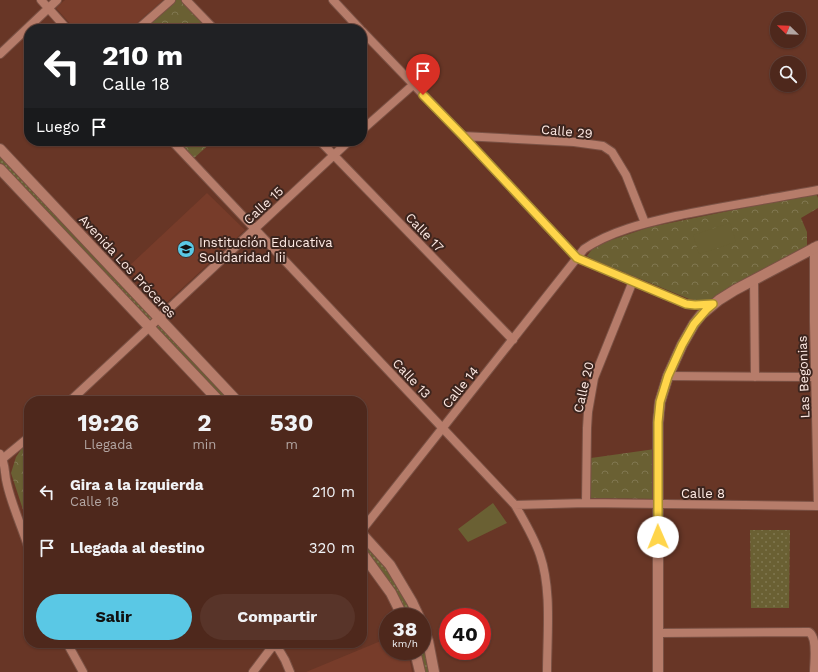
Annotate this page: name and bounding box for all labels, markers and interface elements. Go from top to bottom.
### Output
north arrow [770,12,806,48]
map controls [770,12,806,92]
text: 210 m [102,39,183,72]
icon: left [36,40,88,92]
pin [406,54,440,95]
button: search [770,56,806,92]
icon: arrive [412,60,434,82]
text: Calle 18 [102,73,170,94]
icon: arrive [88,116,110,138]
text: Luego [36,118,80,136]
street label: Calle 29 [541,122,593,141]
street label: Calle 15 [240,183,286,227]
street label: Calle 17 [402,210,447,255]
street label: Avenida Los Próceres [76,212,179,321]
place label: Institución Educativa Solidaridad Iii [199,235,333,265]
school or university icon: Institución Educativa Solidaridad Iii [176,239,196,259]
street label: Las Begonias [795,335,812,419]
street label: Calle 13 [390,355,434,401]
street label: Calle 20 [570,360,597,414]
street label: Calle 14 [439,364,482,411]
text: 19:26 [77,409,139,437]
text: 2 [197,409,212,437]
text: 530 [270,409,314,437]
text: Llegada [84,437,133,452]
text: min [192,437,216,452]
text: m [285,437,298,452]
text: Gira a la izquierda [70,476,203,494]
icon: left [36,481,58,503]
text: 210 m [312,483,355,501]
street label: Calle 8 [681,486,725,501]
text: Calle 18 [70,494,119,509]
position arrow [637,516,679,558]
icon: arrive [36,537,58,559]
text: Llegada al destino [70,539,205,557]
text: 320 m [309,539,355,557]
button: Salir [36,594,192,640]
button: Compartir [200,594,355,640]
speed limit sign: 40 [439,608,491,660]
text: 38 [393,617,417,641]
text: km/h [392,638,418,649]

